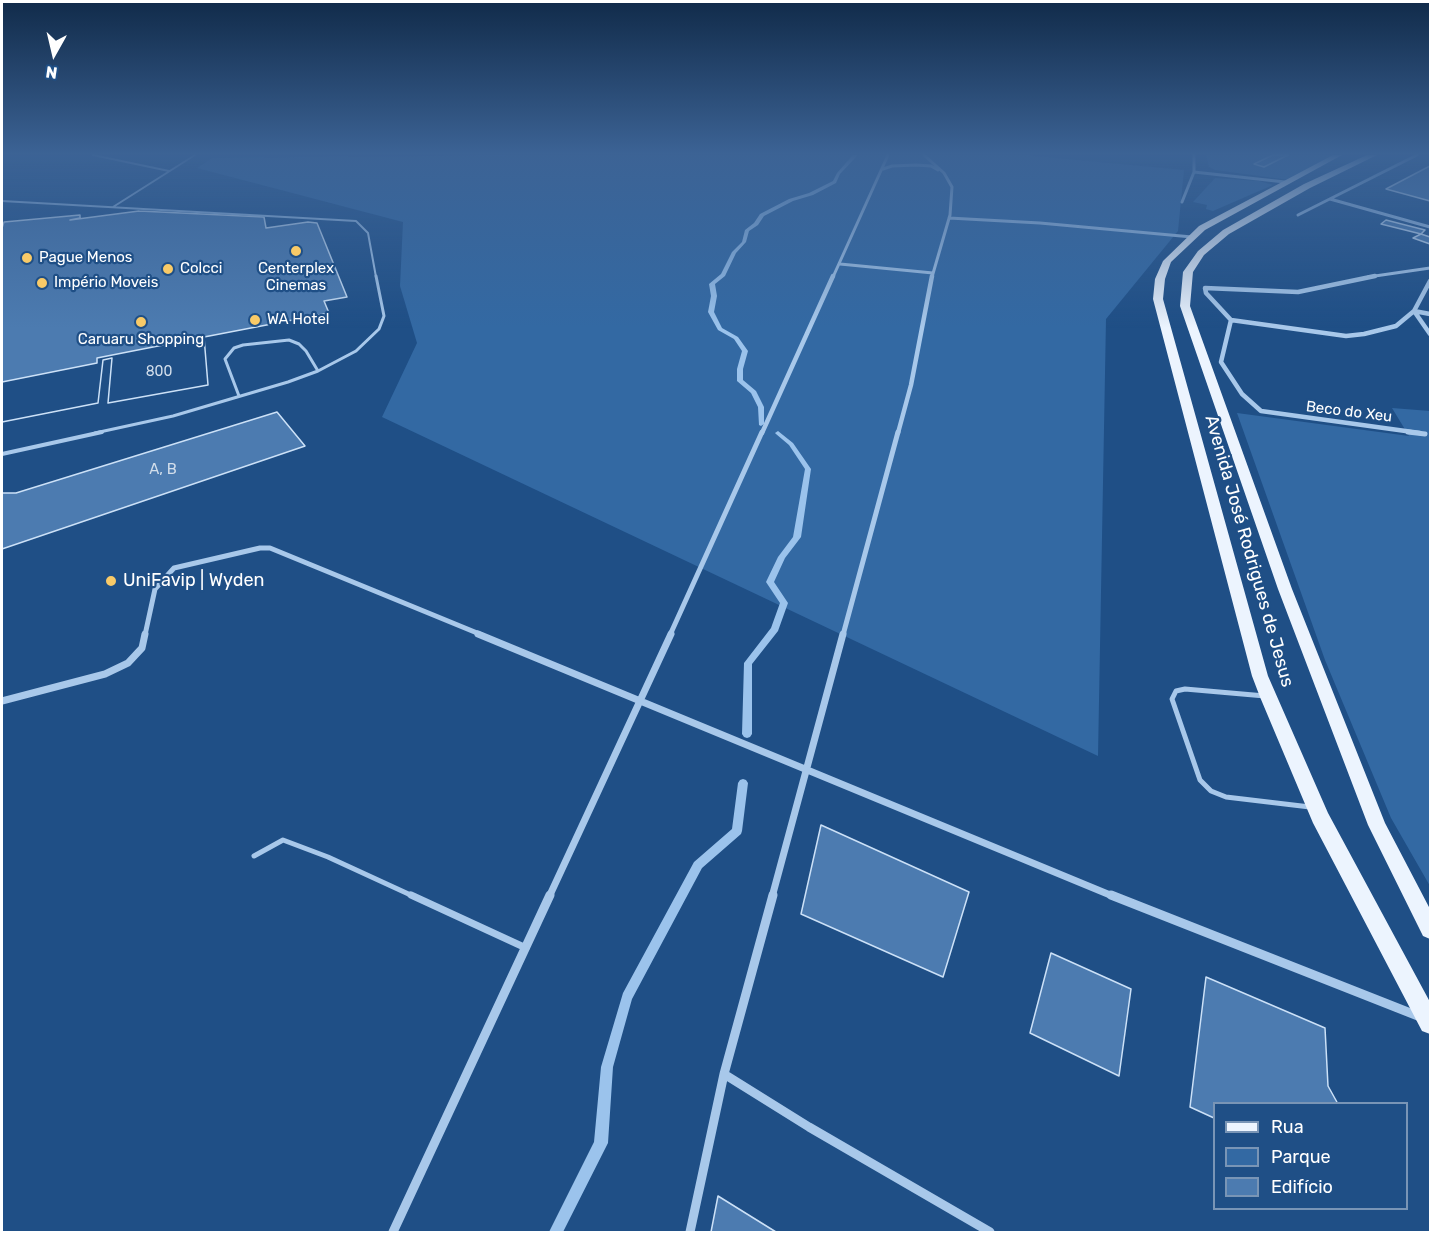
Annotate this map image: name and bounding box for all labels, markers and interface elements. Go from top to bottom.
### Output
north arrow [24,24,84,84]
text: N [44,62,58,83]
marker: Centerplex Cinemas [289,244,303,258]
place label: Pague Menos [39,249,132,267]
marker: Pague Menos [20,251,34,265]
place label: Colcci [180,260,222,278]
place label: Centerplex Cinemas [258,260,334,295]
marker: Colcci [161,262,175,276]
place label: Império Moveis [54,274,158,292]
marker: Império Moveis [35,276,49,290]
place label: WA Hotel [267,311,329,329]
marker: WA Hotel [248,313,262,327]
marker: Caruaru Shopping [134,315,148,329]
place label: Caruaru Shopping [78,331,204,349]
house number: 800 [146,364,172,380]
street label: Beco do Xeu [1305,398,1393,426]
street label: Avenida José Rodrigues de Jesus [1200,412,1298,690]
house number: A, B [149,461,177,479]
place label: UniFavip | Wyden [123,570,264,592]
marker: UniFavip | Wyden [104,574,118,588]
legend [1213,1102,1408,1210]
text: Rua [1271,1116,1304,1138]
text: Parque [1271,1146,1331,1168]
text: Edifício [1271,1176,1333,1198]

